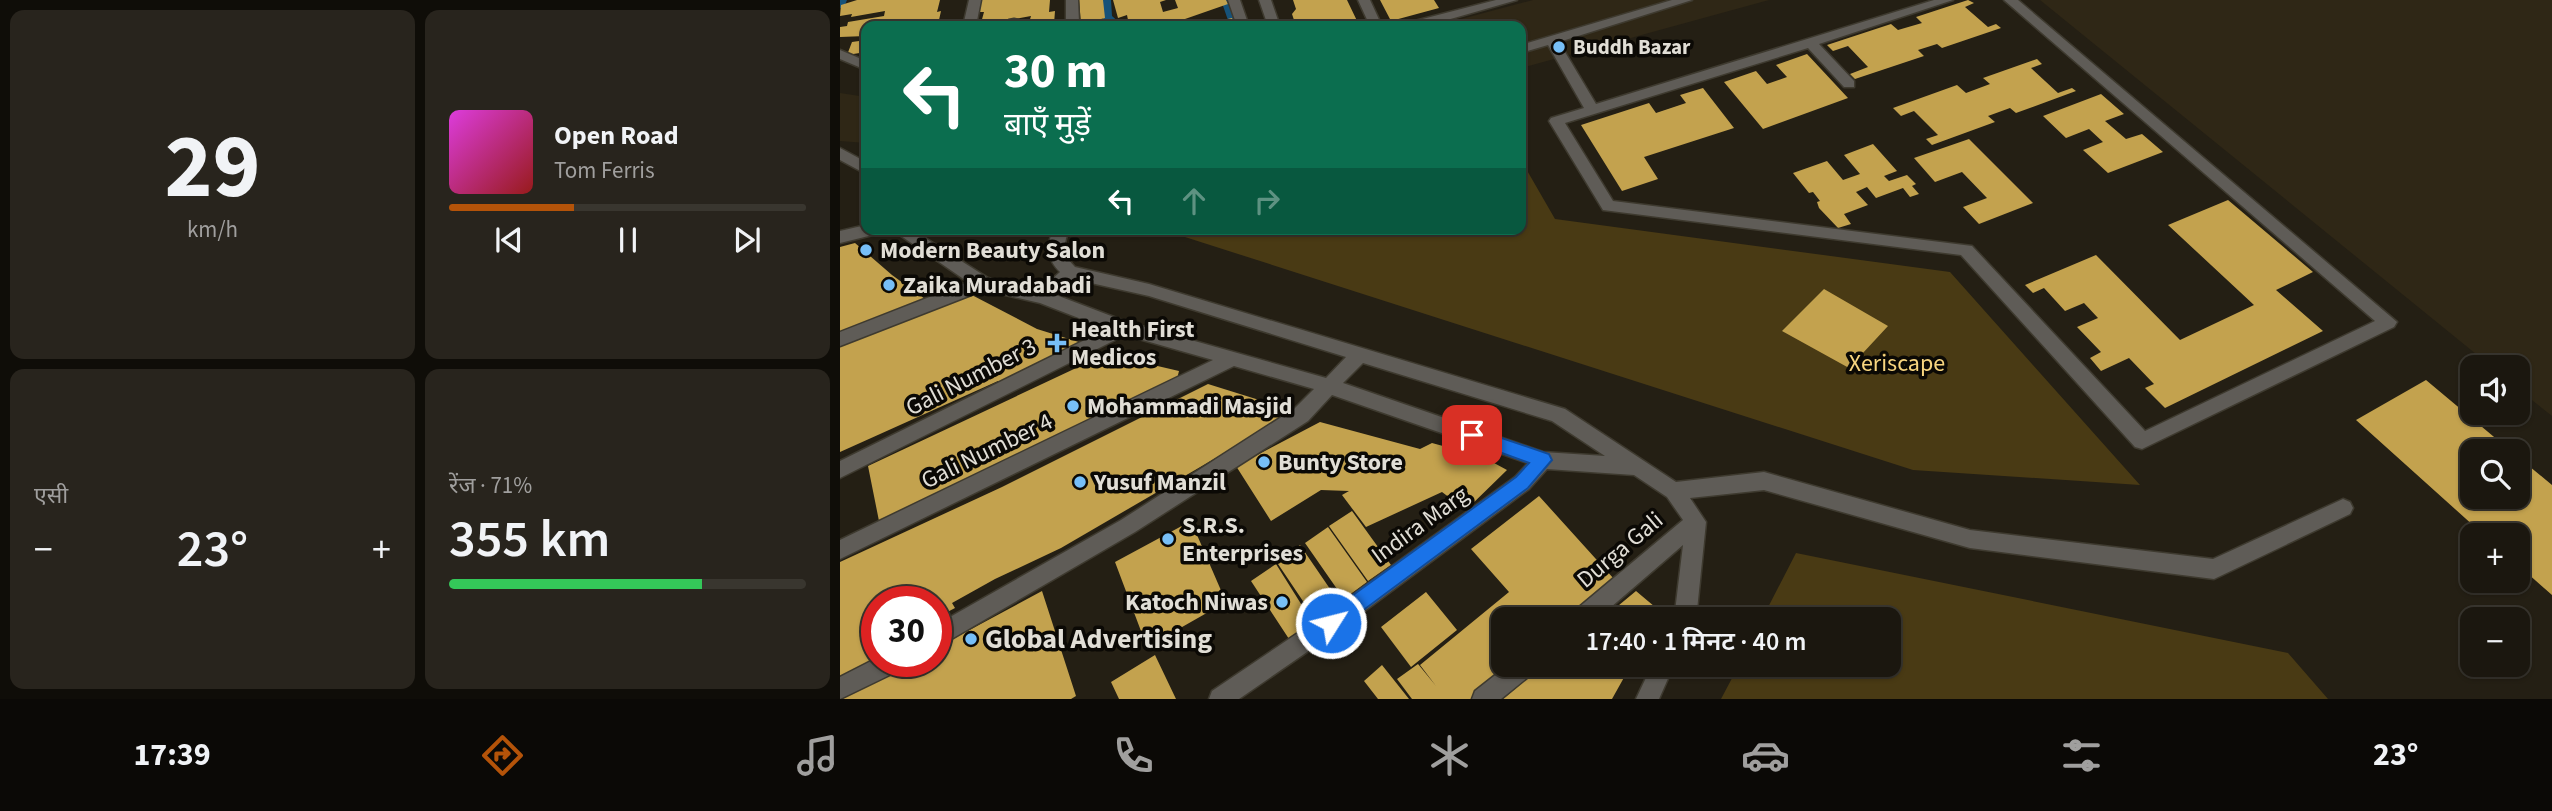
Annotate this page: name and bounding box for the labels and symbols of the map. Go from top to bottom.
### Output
place label: Buddh Bazar [1573,32,1691,62]
marker: Buddh Bazar [1551,39,1567,55]
place label: Modern Beauty Salon [880,233,1105,268]
marker: Modern Beauty Salon [858,242,874,258]
place label: Zaika Muradabadi [903,268,1092,303]
marker: Zaika Muradabadi [881,277,897,293]
place label: Health First Medicos [1071,312,1194,375]
street label: Gali Number 3 [900,329,1042,425]
marker: Health First Medicos [1049,335,1065,351]
park label: Xeriscape [1849,346,1945,381]
place label: Mohammadi Masjid [1087,389,1293,424]
marker: Mohammadi Masjid [1065,398,1081,414]
street label: Gali Number 4 [915,404,1059,498]
pin [1442,405,1502,465]
place label: Bunty Store [1278,445,1403,480]
marker: Bunty Store [1256,454,1272,470]
place label: Yusuf Manzil [1093,465,1226,500]
marker: Yusuf Manzil [1072,474,1088,490]
street label: Indira Marg [1364,478,1476,572]
street label: Durga Gali [1569,503,1671,597]
place label: S.R.S. Enterprises [1182,508,1303,571]
marker: S.R.S. Enterprises [1160,531,1176,547]
place label: Katoch Niwas [1125,585,1268,620]
speed limit sign: 30 [861,586,952,677]
position arrow [1294,586,1368,660]
marker: Katoch Niwas [1274,594,1290,610]
place label: Global Advertising [985,619,1212,659]
marker: Global Advertising [963,631,979,647]

